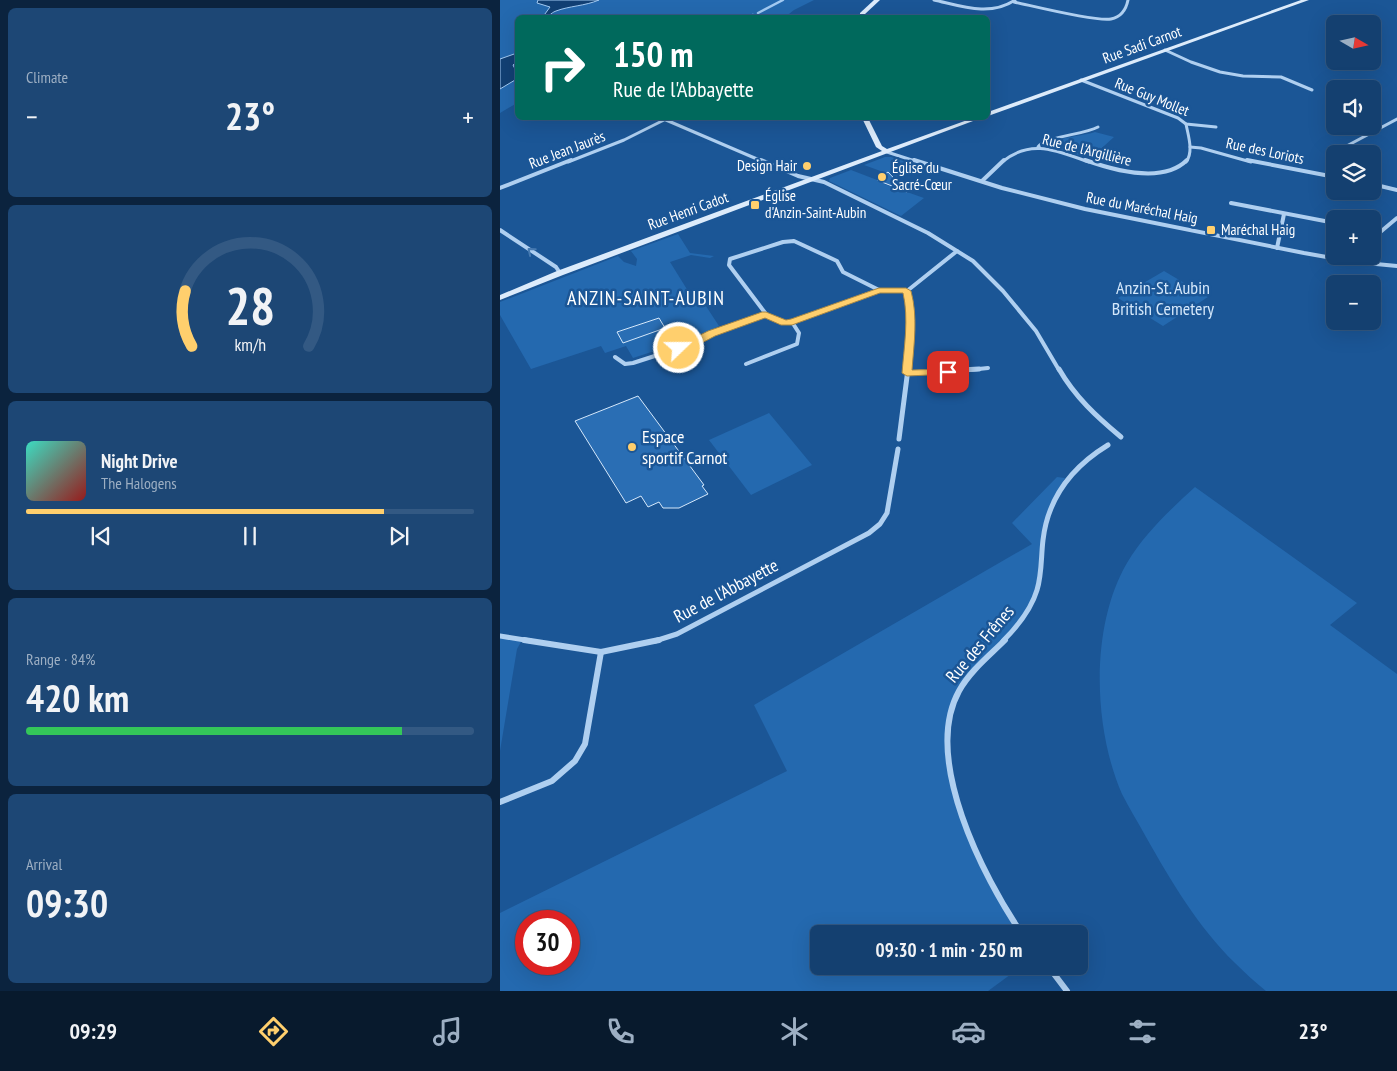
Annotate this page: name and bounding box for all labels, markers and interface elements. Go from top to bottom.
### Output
north arrow [1326,15,1381,70]
map controls [1326,15,1381,330]
street label: Rue Sadi Carnot [1100,22,1184,68]
text: 150 m [613,31,694,77]
icon: right [530,35,595,100]
text: Climate [26,67,68,87]
street label: Rue Guy Mollet [1112,73,1192,120]
text: Rue de l'Abbayette [613,75,754,103]
button: sound [1326,80,1381,135]
text: 23° [225,91,275,140]
text: − [26,98,38,135]
text: + [462,98,474,135]
street label: Rue Jean Jaurès [526,126,608,173]
street label: Rue de l'Argillière [1040,129,1134,170]
street label: Rue des Loriots [1224,133,1306,168]
button: layers [1326,145,1381,200]
place label: Design Hair [737,156,798,175]
place label: Église du Sacré-Cœur [892,158,953,194]
marker: Design Hair [801,160,813,172]
marker: Église du Sacré-Cœur [876,171,888,183]
place label: Église d'Anzin-Saint-Aubin [765,186,866,222]
street label: Rue Henri Cadot [645,187,731,234]
street label: Rue du Maréchal Haig [1085,187,1200,228]
marker: Église d'Anzin-Saint-Aubin [749,199,761,211]
button: + [1326,210,1381,265]
place label: Maréchal Haig [1221,220,1295,239]
marker: Maréchal Haig [1205,224,1217,236]
one-way arrow [528,247,537,256]
text: 28 [225,272,275,339]
button: − [1326,275,1381,330]
park label: Anzin-St. Aubin British Cemetery [1112,276,1214,320]
district label: ANZIN-SAINT-AUBIN [567,285,725,311]
position arrow [652,321,704,373]
text: km/h [234,333,266,356]
pin [927,351,969,393]
icon: arrive [934,358,962,386]
place label: Espace sportif Carnot [642,425,727,469]
marker: Espace sportif Carnot [626,441,638,453]
text: Night Drive [101,449,178,473]
text: The Halogens [101,473,177,493]
icon: previous [87,522,115,550]
icon: pause [236,522,264,550]
icon: next [385,522,413,550]
street label: Rue de l'Abbayette [670,553,782,628]
street label: Rue des Frênes [941,600,1019,687]
text: Range · 84% [26,649,95,669]
text: 420 km [26,673,129,722]
text: Arrival [26,854,62,874]
text: 09:30 [26,878,108,927]
speed limit sign: 30 [515,910,580,975]
text: 09:30 · 1 min · 250 m [876,938,1022,962]
icon: directions [256,1014,291,1049]
icon: music [430,1014,465,1049]
icon: phone [603,1014,638,1049]
icon: climate [777,1014,812,1049]
icon: car [951,1014,986,1049]
icon: filters [1125,1014,1160,1049]
text: 09:29 [69,1017,117,1045]
text: 23° [1298,1017,1328,1045]

